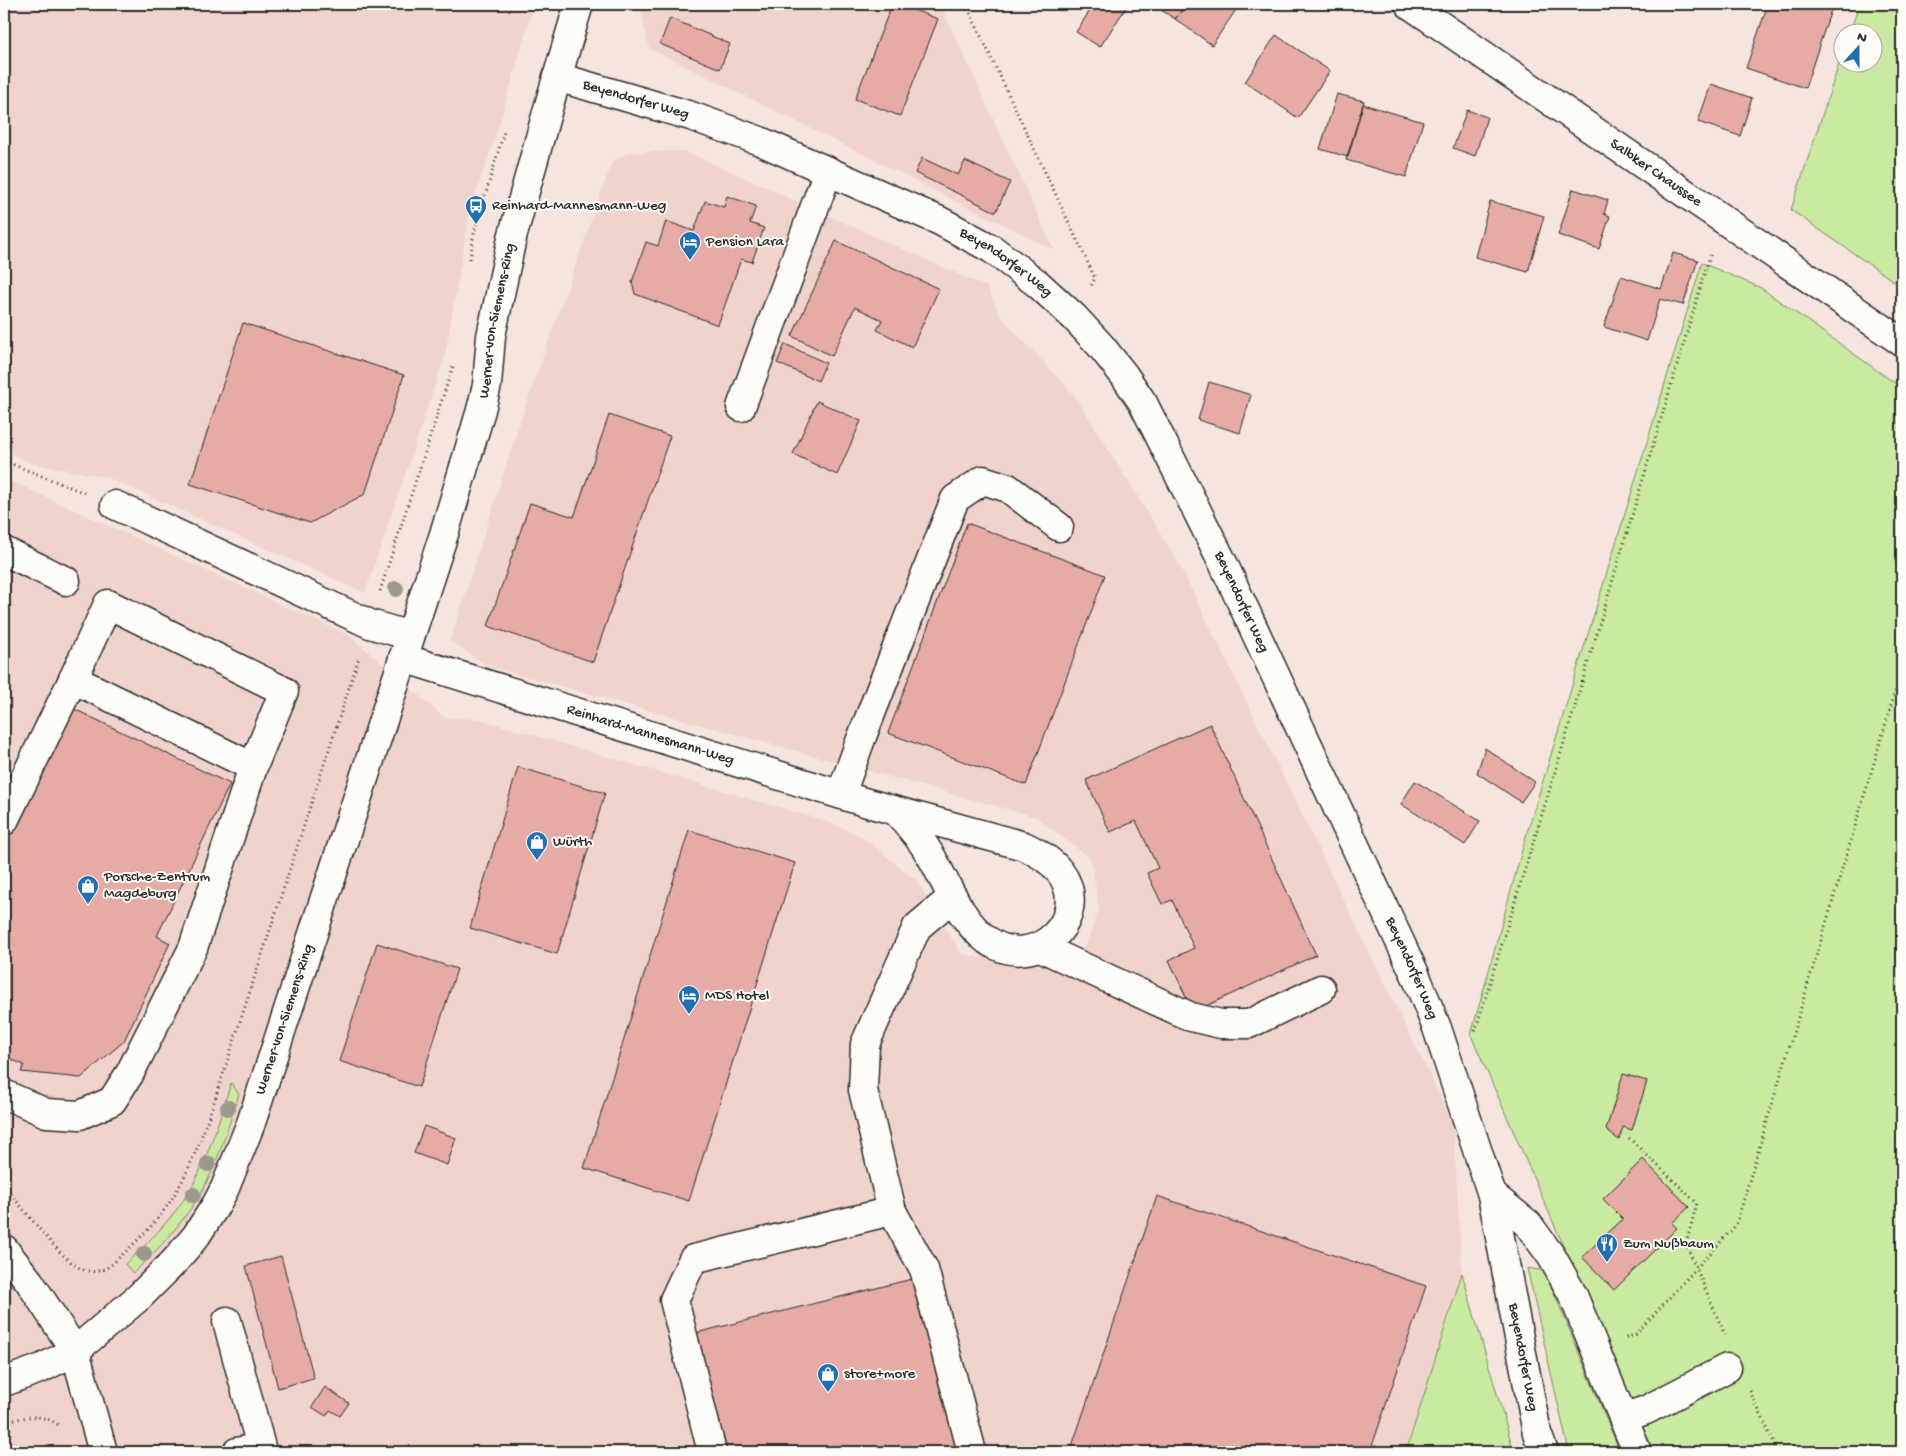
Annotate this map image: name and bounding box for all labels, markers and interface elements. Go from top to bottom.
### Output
north arrow [1834,22,1884,72]
text: N [1854,29,1869,48]
street label: Beyendorfer Weg [580,76,691,124]
street label: Salbker Chaussee [1606,135,1705,211]
bus stop icon: Reinhard-Mannesmann-Weg [464,194,488,225]
place label: Reinhard-Mannesmann-Weg [492,197,666,215]
street label: Beyendorfer Weg [955,224,1056,302]
hotel icon: Pension Lara [678,230,702,261]
place label: Pension Lara [705,233,785,251]
street label: Werner-von-Siemens-Ring [475,242,520,401]
street label: Beyendorfer Weg [1209,547,1273,656]
street label: Reinhard-Mannesmann-Weg [564,701,736,770]
shop icon: Würth [525,830,549,861]
place label: Würth [553,833,592,851]
place label: Porsche-Zentrum Magdeburg [103,868,211,903]
shop icon: Porsche-Zentrum Magdeburg [76,874,100,905]
street label: Beyendorfer Weg [1380,914,1442,1022]
street label: Werner-von-Siemens-Ring [252,942,318,1097]
hotel icon: MDS Hotel [677,984,701,1015]
place label: MDS Hotel [705,987,769,1005]
restaurant icon: Zum Nußbaum [1595,1232,1619,1263]
place label: Zum Nußbaum [1623,1235,1714,1253]
street label: Beyendorfer Weg [1503,1301,1542,1413]
shop icon: store+more [816,1362,840,1393]
place label: store+more [844,1365,916,1383]

